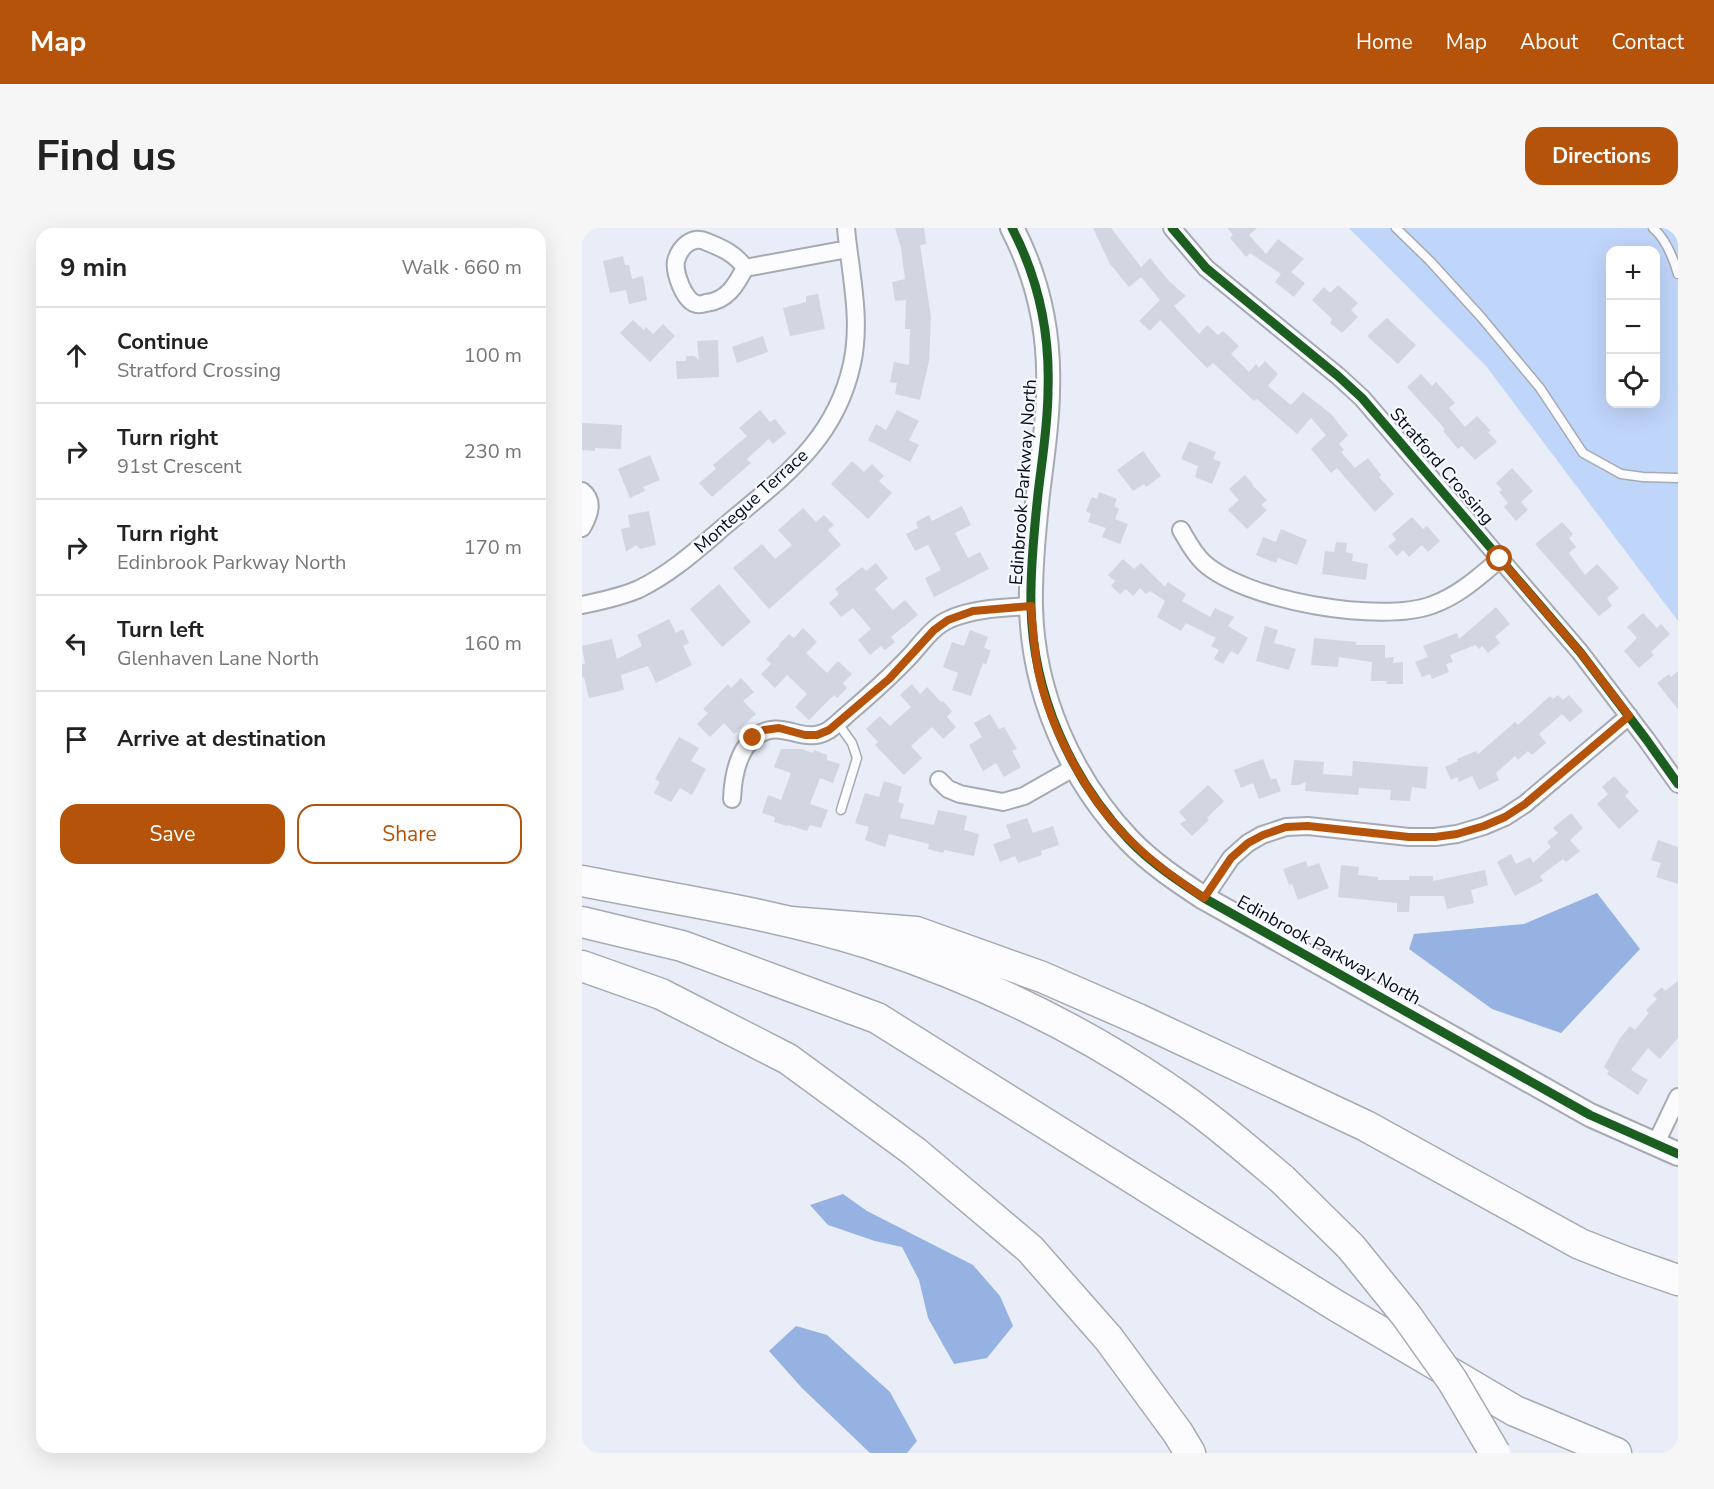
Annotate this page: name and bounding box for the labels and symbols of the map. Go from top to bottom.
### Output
street label: Edinbrook Parkway North [1004,378,1042,586]
street label: Stratford Crossing [1385,402,1499,530]
street label: Montegue Terrace [689,443,813,559]
route start [1486,545,1512,571]
route end [739,724,765,750]
street label: Edinbrook Parkway North [1233,889,1425,1011]

